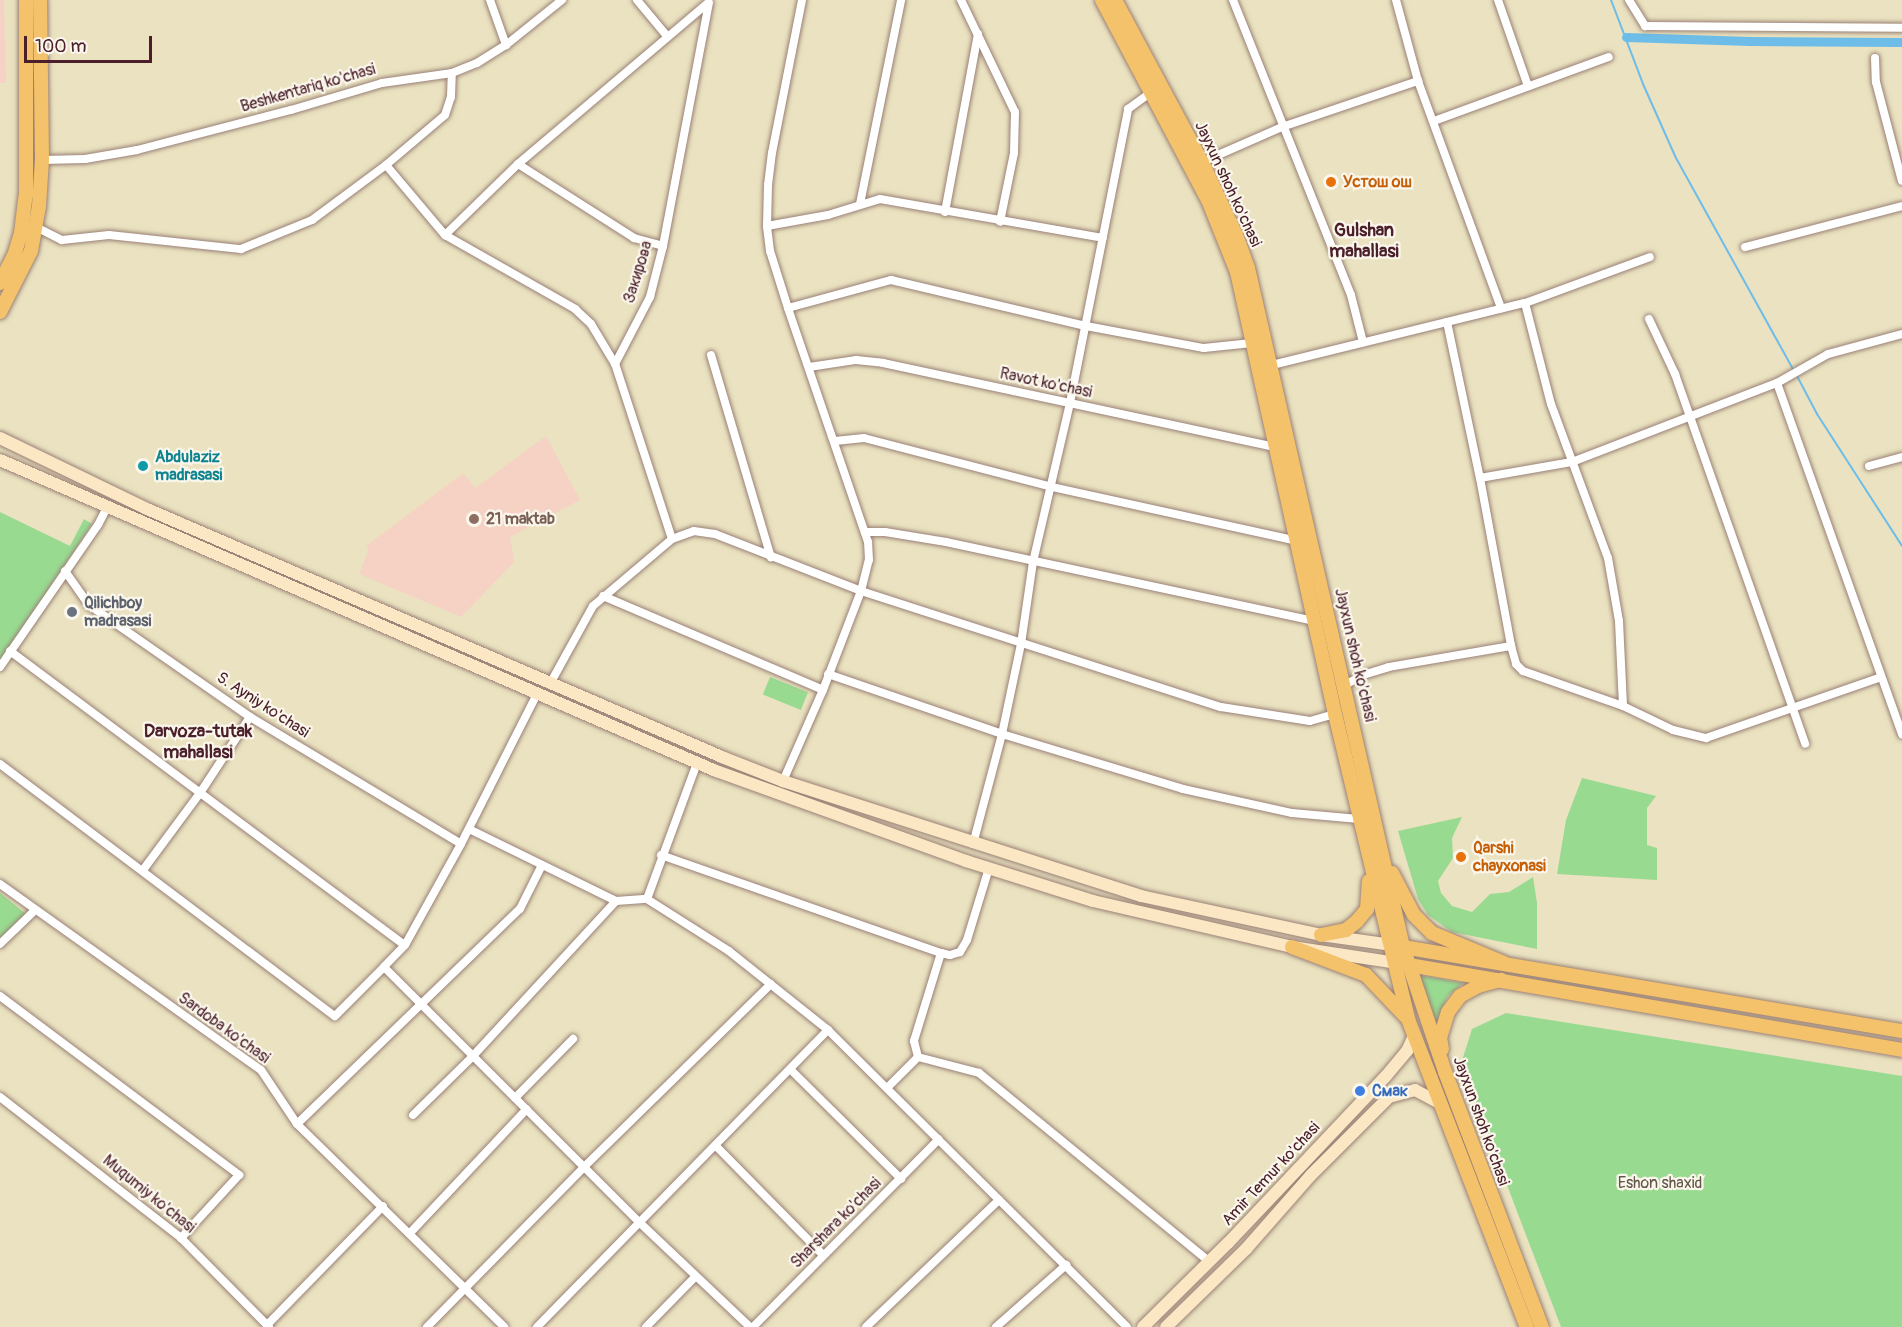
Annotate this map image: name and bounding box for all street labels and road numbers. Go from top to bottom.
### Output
street label: Beshkentariq ko'chasi [238,60,378,116]
street label: Jayxun shoh ko'chasi [1191,118,1265,250]
street label: Закирова [619,239,657,305]
street label: Ravot ko'chasi [998,364,1094,402]
street label: Jayxun shoh ko'chasi [1330,586,1380,724]
street label: S. Ayniy ko'chasi [213,668,313,742]
street label: Sardoba ko'chasi [174,988,274,1068]
street label: Jayxun shoh ko'chasi [1449,1054,1513,1188]
street label: Amir Temur ko'chasi [1218,1118,1324,1230]
street label: Muqumiy ko'chasi [99,1151,199,1237]
street label: Sharshara ko'chasi [787,1174,885,1272]

